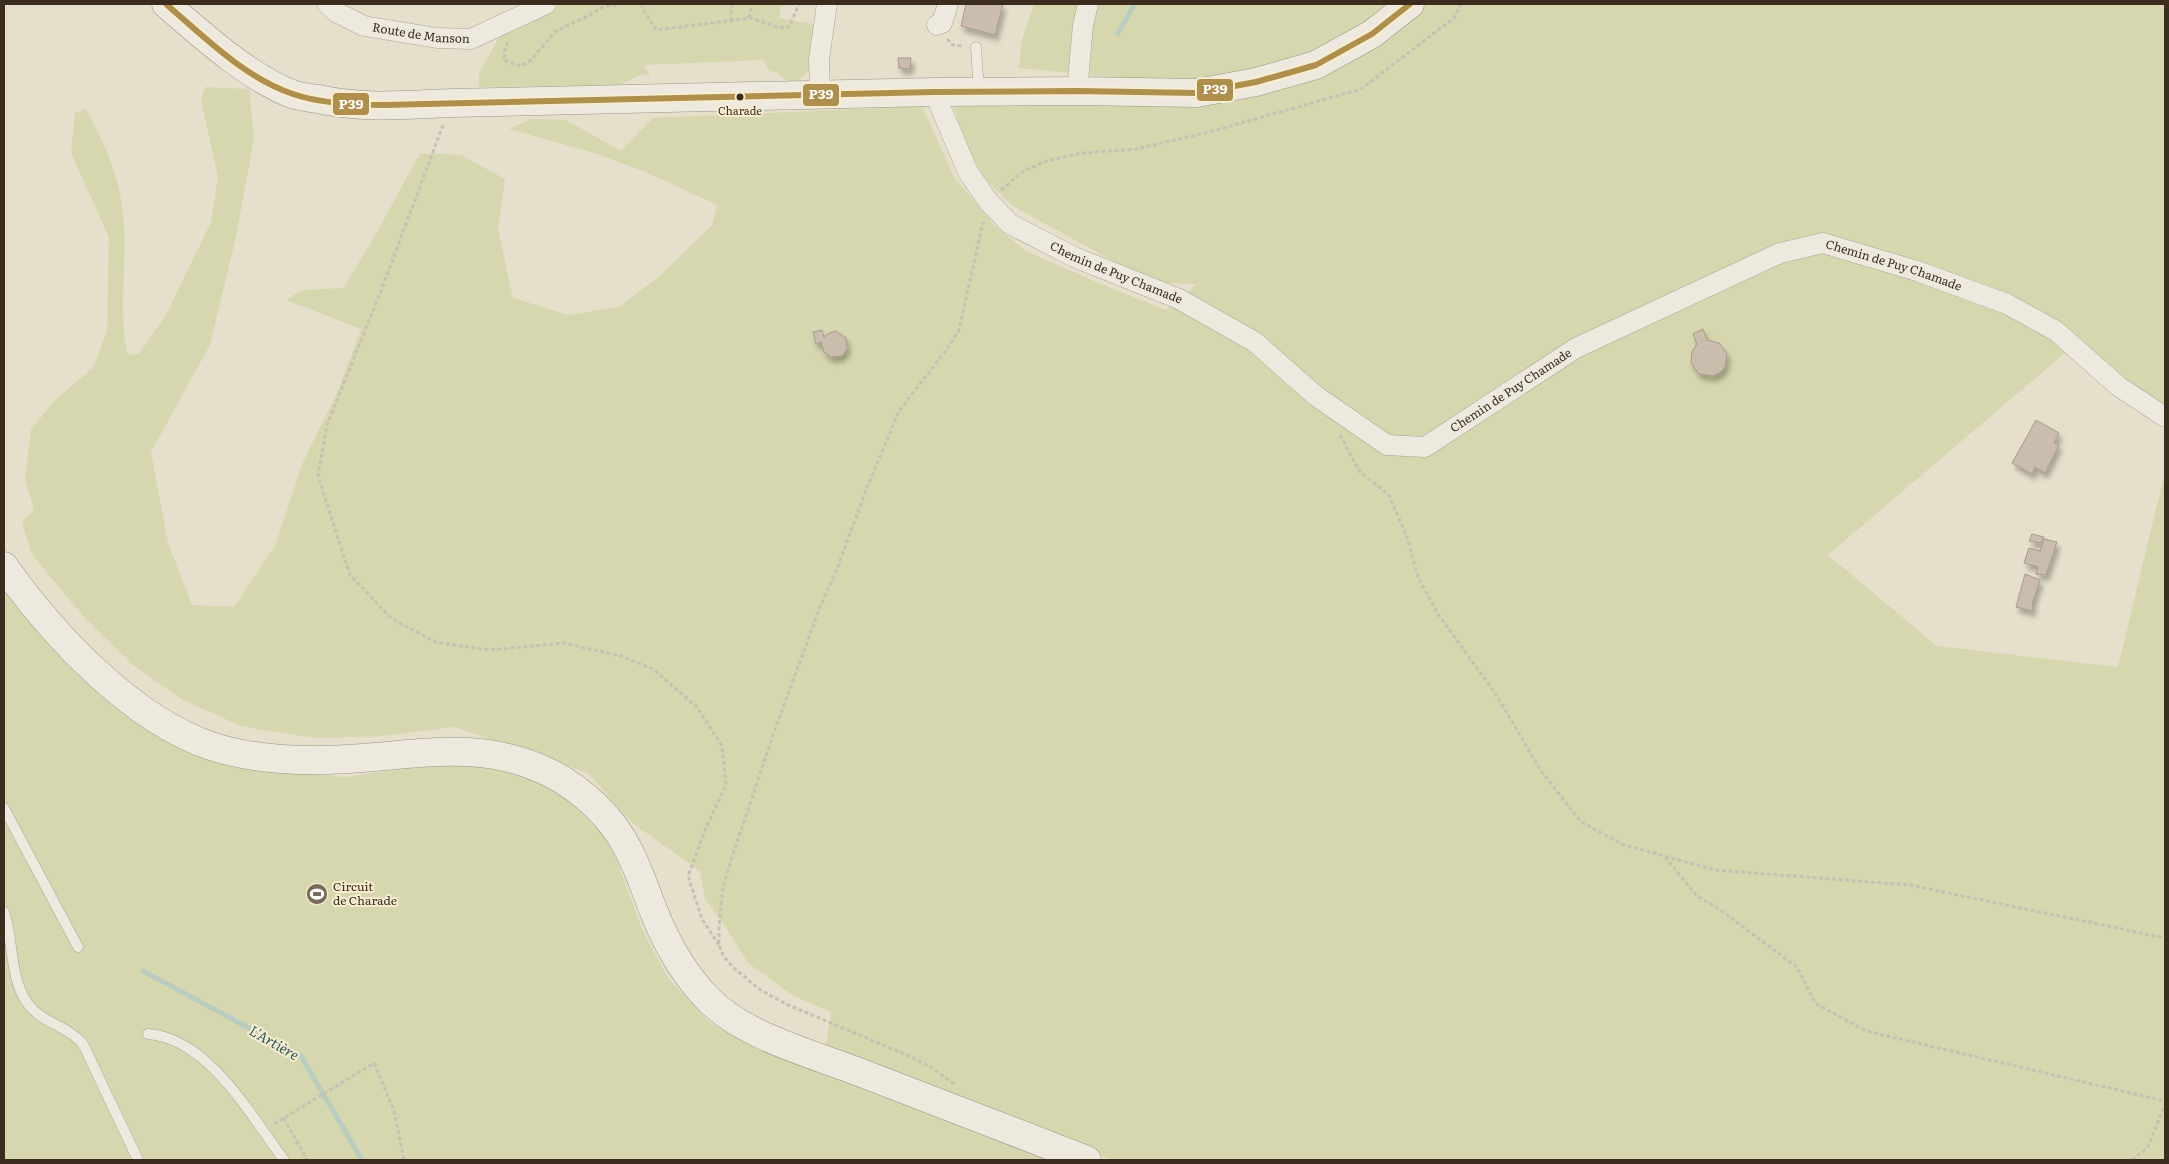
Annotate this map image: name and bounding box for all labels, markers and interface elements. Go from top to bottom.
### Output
street label: Route de Manson [371,18,470,47]
line badge: P39 [1196,78,1234,102]
text: P39 [1203,78,1228,98]
line badge: P39 [802,83,840,107]
text: P39 [809,83,834,103]
line badge: P39 [332,92,370,116]
marker: Charade [735,92,745,102]
text: P39 [339,93,364,113]
place label: Charade [718,102,762,118]
street label: Chemin de Puy Chamade [1824,234,1965,295]
street label: Chemin de Puy Chamade [1047,236,1185,308]
street label: Chemin de Puy Chamade [1446,343,1575,436]
place label: Circuit de Charade [333,877,397,909]
sports icon: Circuit de Charade [305,882,329,906]
water label: L'Artière [246,1020,303,1064]

